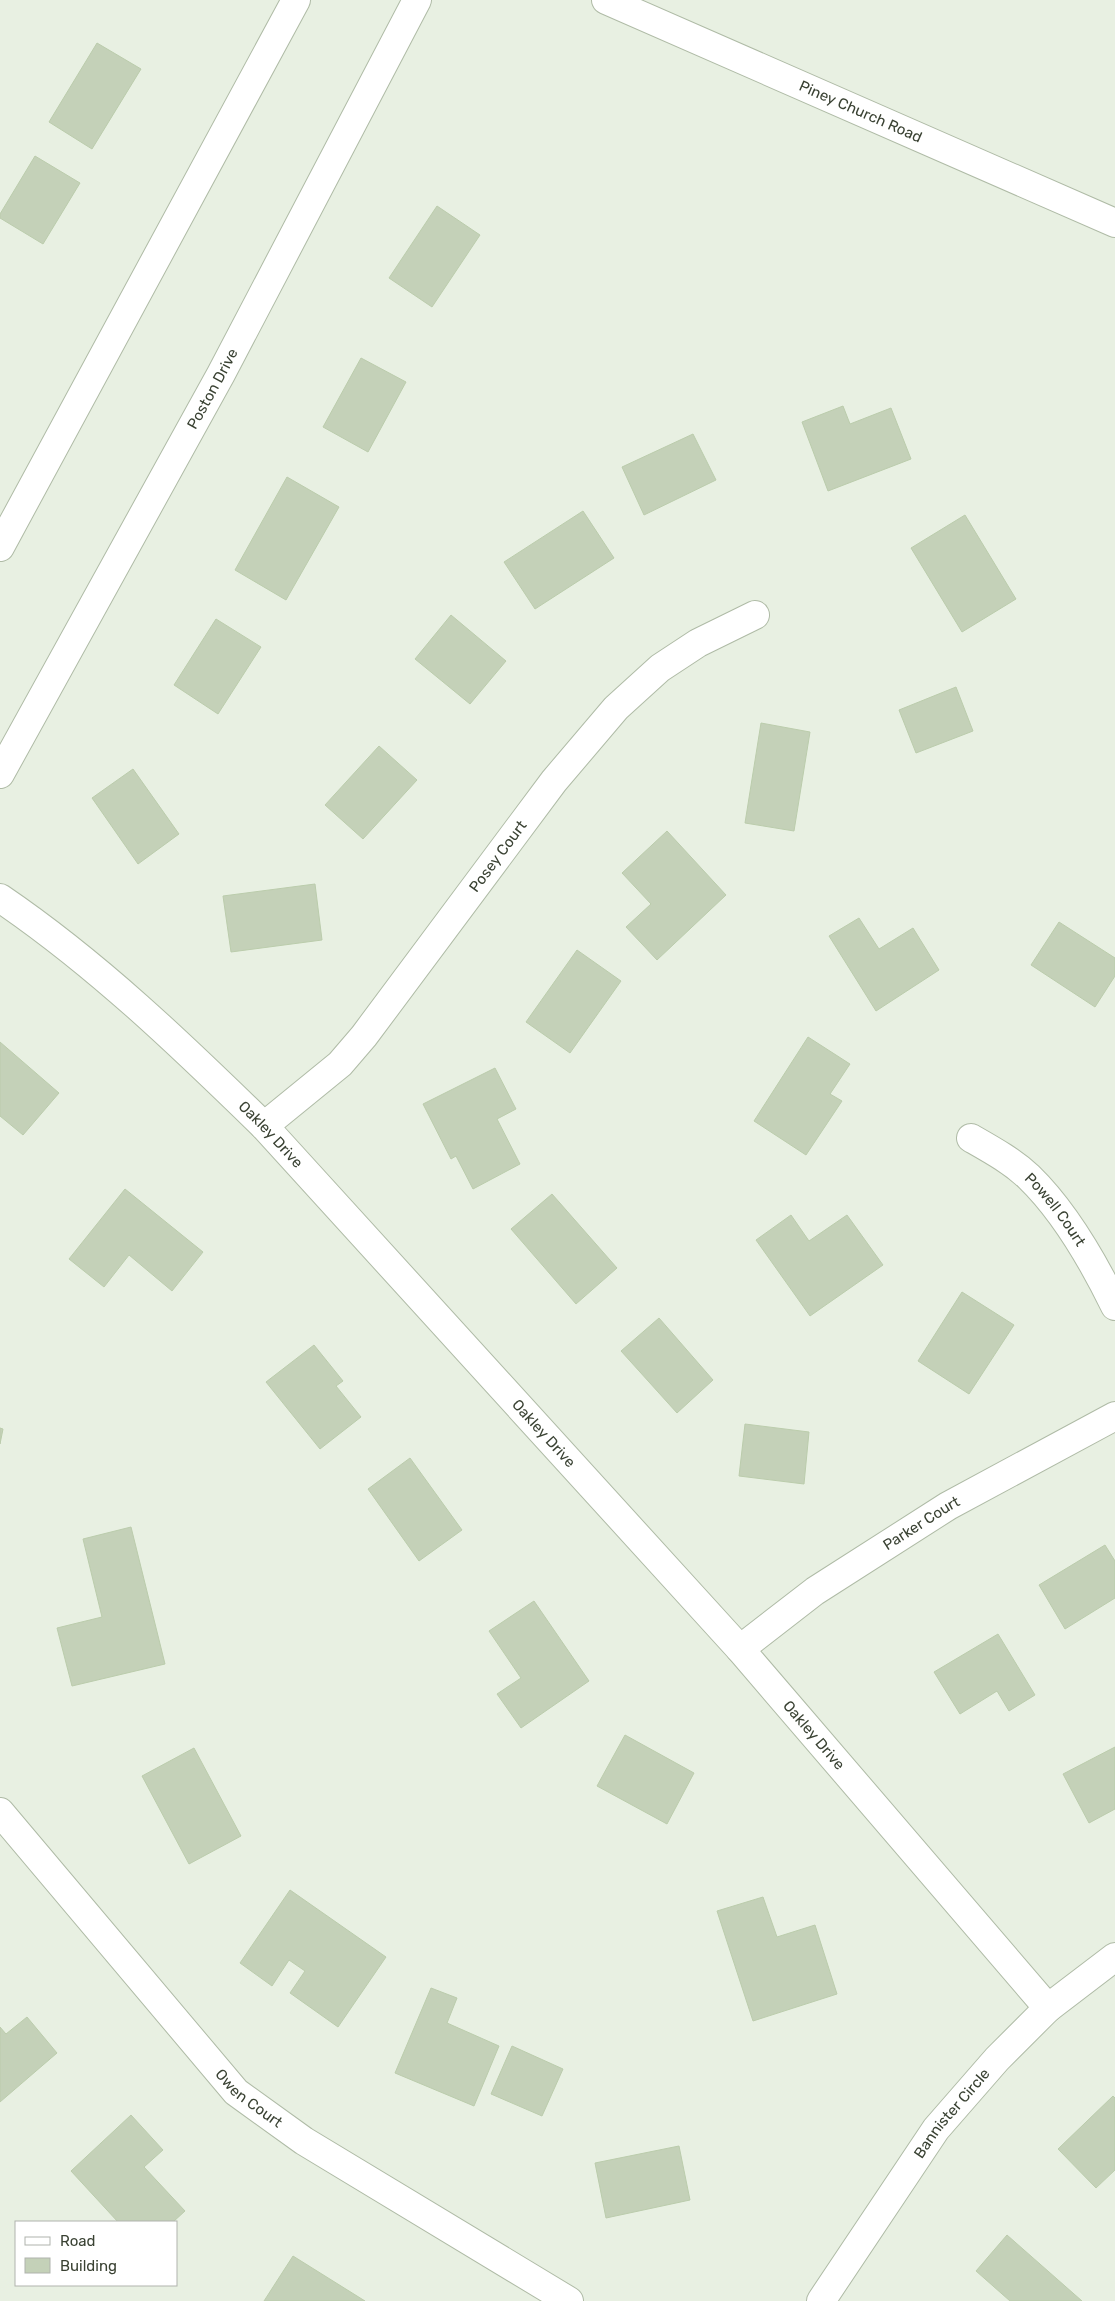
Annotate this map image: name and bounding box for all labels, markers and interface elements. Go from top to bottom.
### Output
street label: Piney Church Road [796,77,925,146]
street label: Poston Drive [183,345,242,432]
street label: Posey Court [465,817,530,896]
street label: Oakley Drive [235,1097,307,1172]
street label: Powell Court [1021,1169,1089,1250]
street label: Oakley Drive [508,1396,579,1471]
street label: Parker Court [880,1492,963,1554]
street label: Oakley Drive [779,1697,849,1774]
street label: Owen Court [211,2065,286,2132]
street label: Bannister Circle [910,2065,994,2162]
legend [15,2221,178,2286]
text: Road [60,2232,96,2250]
text: Building [60,2257,117,2275]

